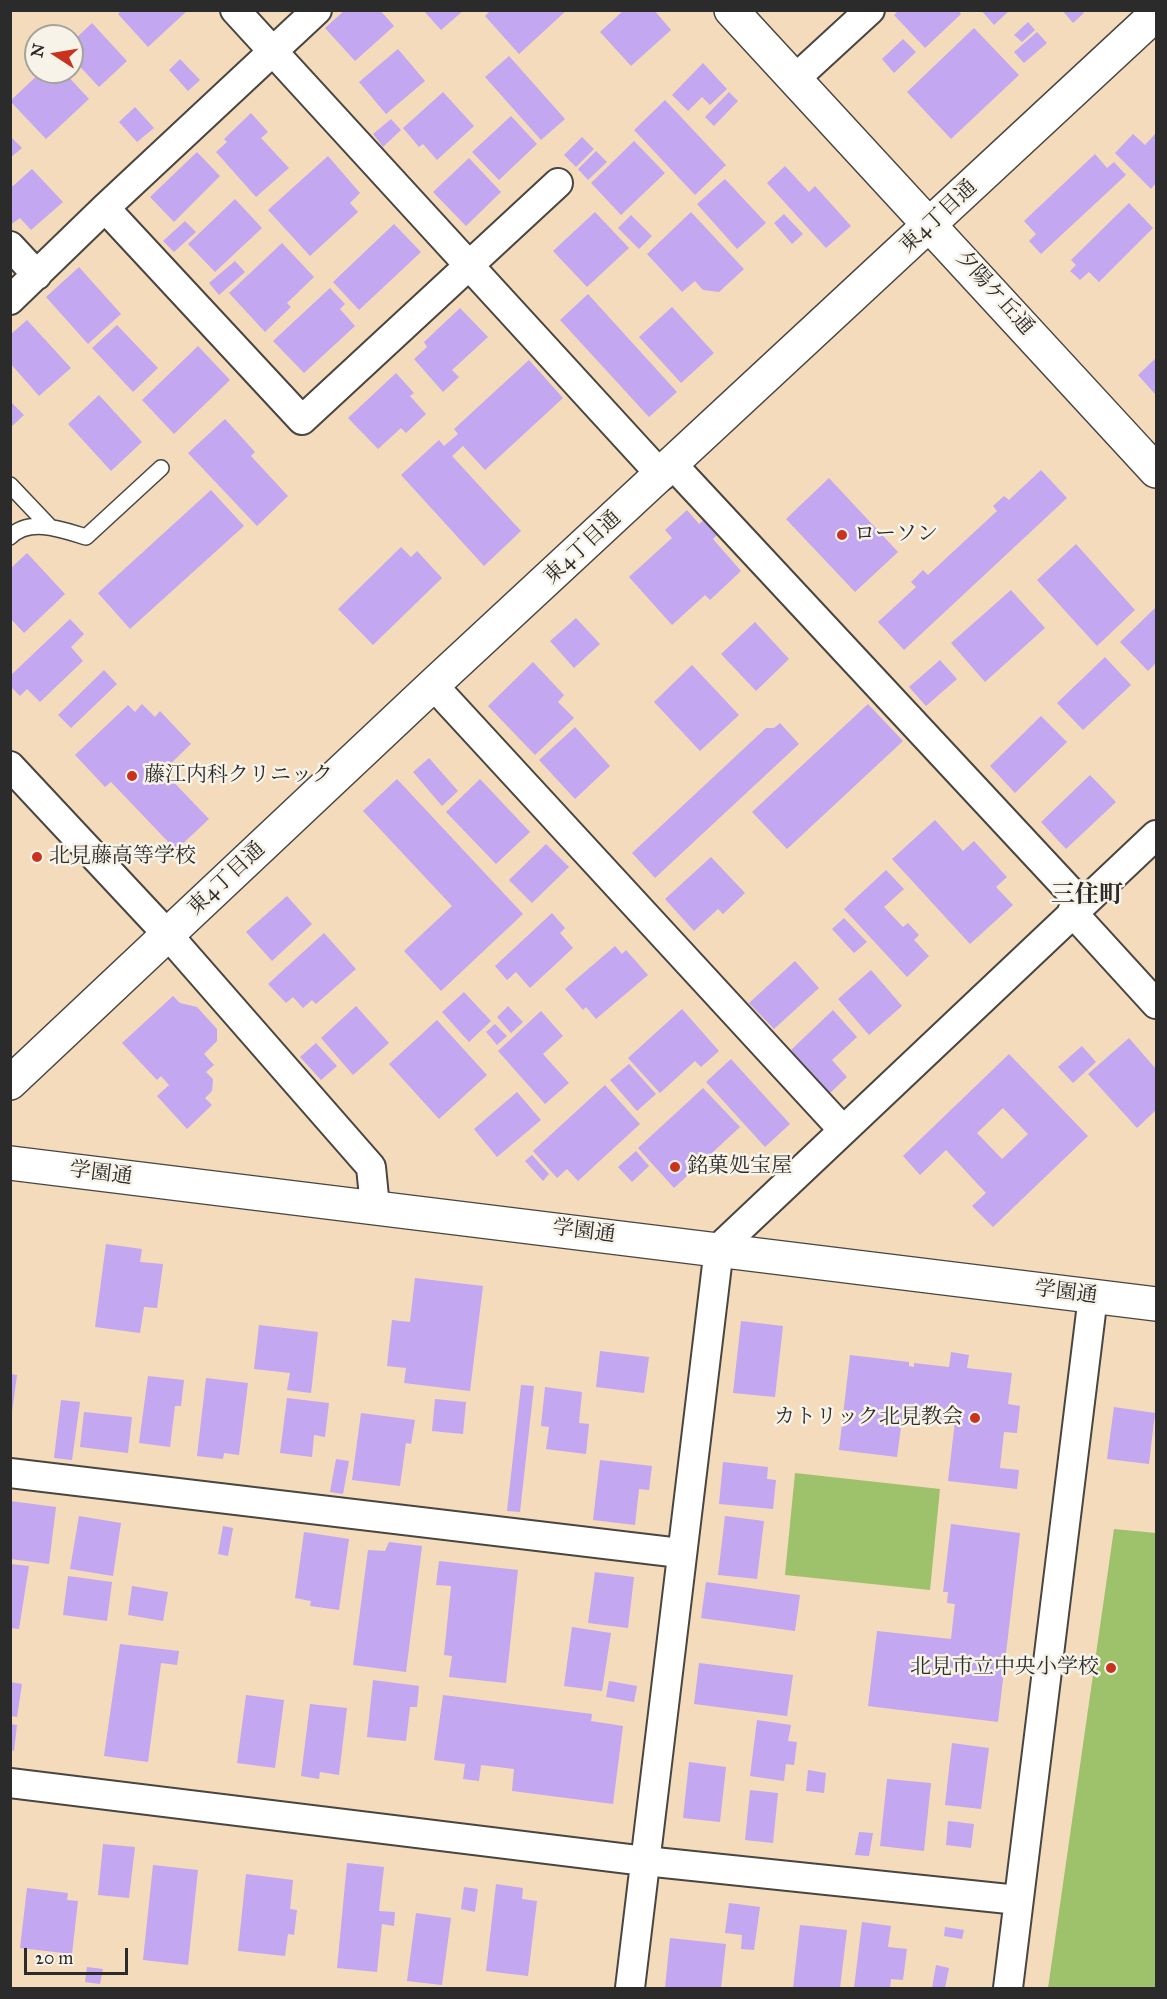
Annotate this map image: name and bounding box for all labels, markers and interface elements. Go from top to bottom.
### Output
north arrow [24,24,84,84]
text: N [27,42,49,59]
street label: 東4丁目通 [895,175,983,259]
street label: 夕陽ケ丘通 [950,246,1038,340]
street label: 東4丁目通 [539,506,627,590]
place label: ローソン [854,522,938,548]
marker: ローソン [835,528,849,542]
place label: 藤江内科クリニック [144,763,333,789]
marker: 藤江内科クリニック [125,769,139,783]
street label: 東4丁目通 [183,837,271,921]
place label: 北見藤高等学校 [49,844,196,870]
marker: 北見藤高等学校 [30,850,44,864]
district label: 三住町 [1051,882,1123,910]
place label: 銘菓処宝屋 [687,1154,792,1180]
street label: 学園通 [68,1158,134,1190]
marker: 銘菓処宝屋 [668,1160,682,1174]
street label: 学園通 [551,1216,617,1248]
street label: 学園通 [1033,1277,1099,1309]
place label: カトリック北見教会 [774,1405,963,1431]
marker: カトリック北見教会 [968,1411,982,1425]
place label: 北見市立中央小学校 [910,1655,1099,1681]
marker: 北見市立中央小学校 [1104,1661,1118,1675]
scale bar [27,1936,130,1974]
text: 20 m [35,1947,73,1969]

